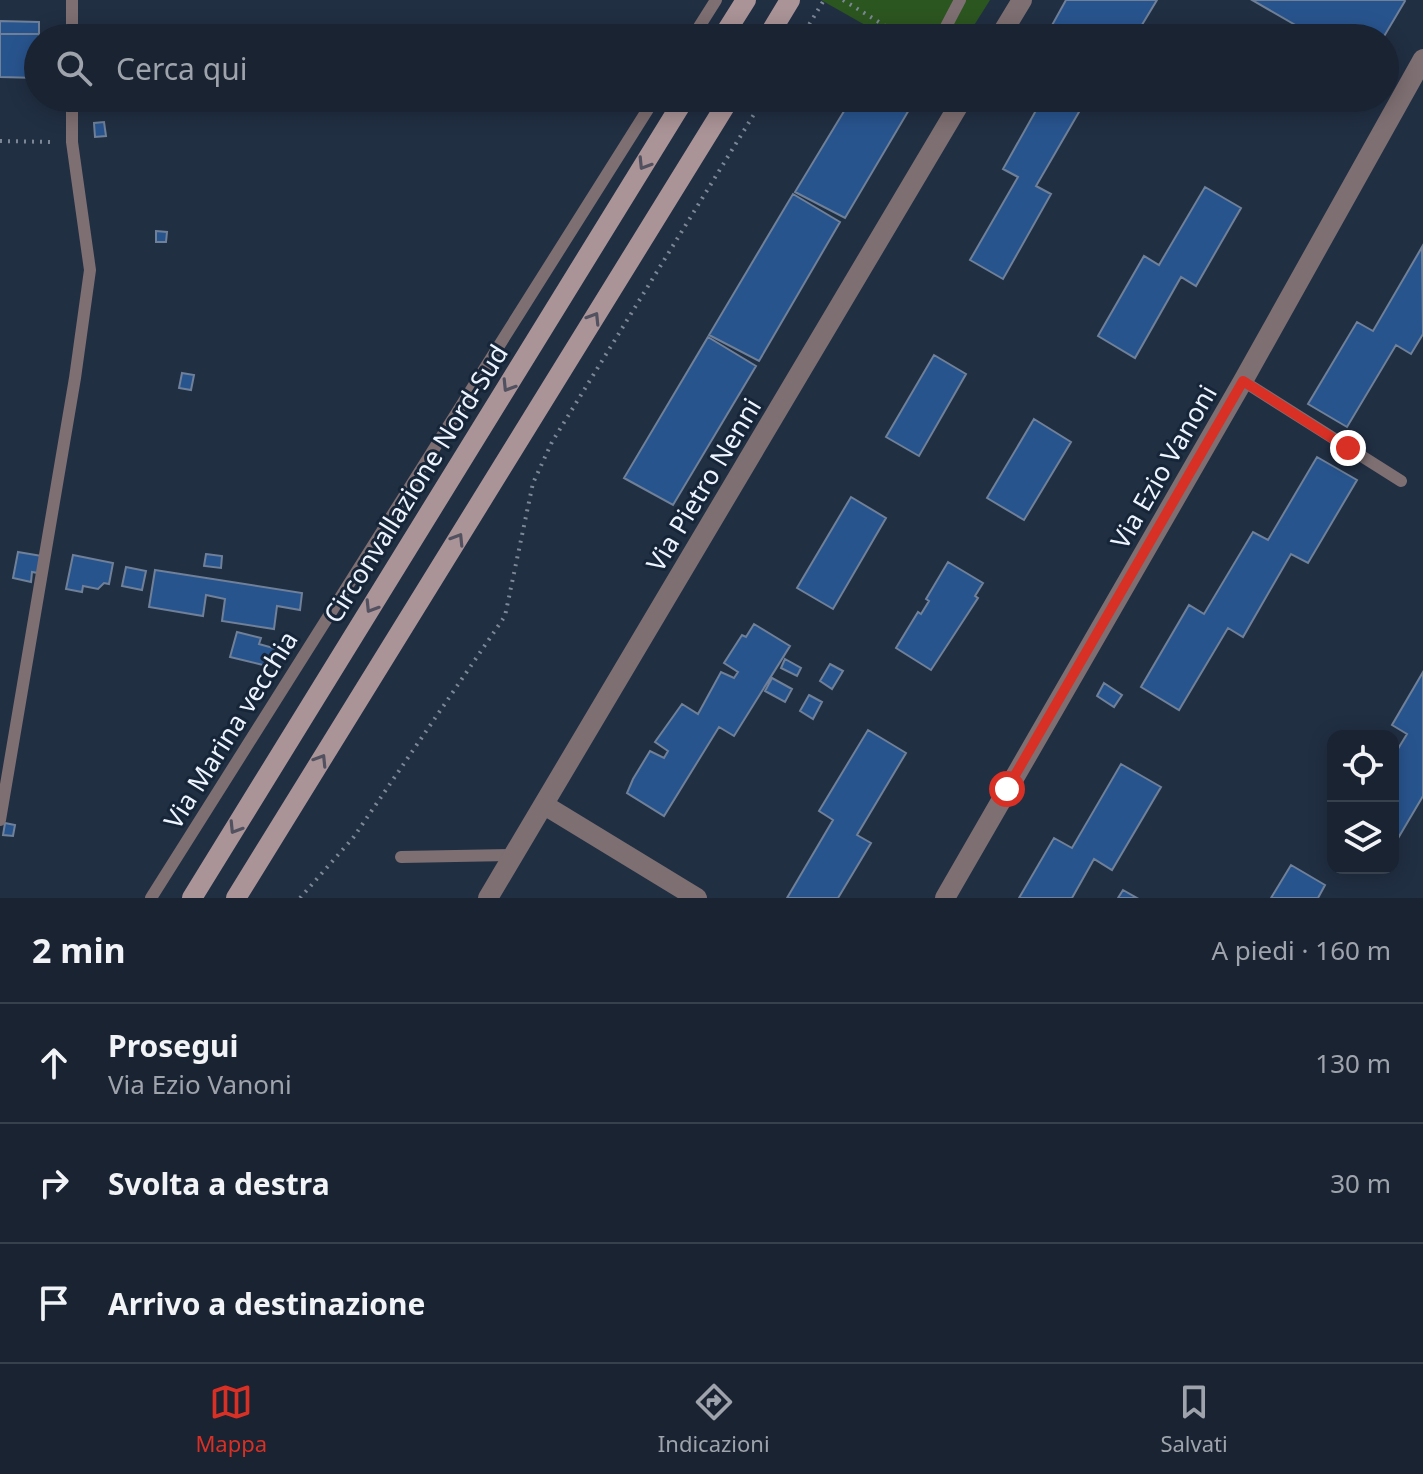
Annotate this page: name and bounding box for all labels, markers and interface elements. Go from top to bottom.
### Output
search box [24,24,1399,112]
icon: search [52,46,96,90]
text: Cerca qui [116,48,247,89]
one-way arrow [639,155,654,170]
one-way arrow [584,312,600,327]
street label: Circonvallazione Nord-Sud [315,337,516,630]
one-way arrow [502,377,517,392]
street label: Via Ezio Vanoni [1102,378,1225,555]
street label: Via Pietro Nenni [637,391,769,578]
route end [1330,430,1366,466]
one-way arrow [448,533,463,548]
one-way arrow [366,598,381,613]
street label: Via Marina vecchia [155,624,306,835]
map controls [1327,730,1399,874]
button: locate [1327,730,1399,802]
one-way arrow [311,754,327,769]
route start [989,771,1025,807]
button: layers [1327,802,1399,874]
one-way arrow [229,819,244,834]
text: 2 min [32,927,126,973]
text: A piedi · 160 m [1211,932,1391,968]
text: Prosegui [108,1025,239,1066]
icon: ahead [32,1041,76,1085]
text: 130 m [1315,1045,1391,1081]
text: Via Ezio Vanoni [108,1066,292,1102]
icon: right [32,1161,76,1205]
text: Svolta a destra [108,1163,330,1204]
text: 30 m [1330,1165,1391,1201]
icon: arrive [32,1281,76,1325]
text: Arrivo a destinazione [108,1283,425,1324]
tab: Mappa [195,1380,267,1458]
tab: Indicazioni [658,1380,770,1458]
tab: Salvati [1160,1380,1228,1458]

